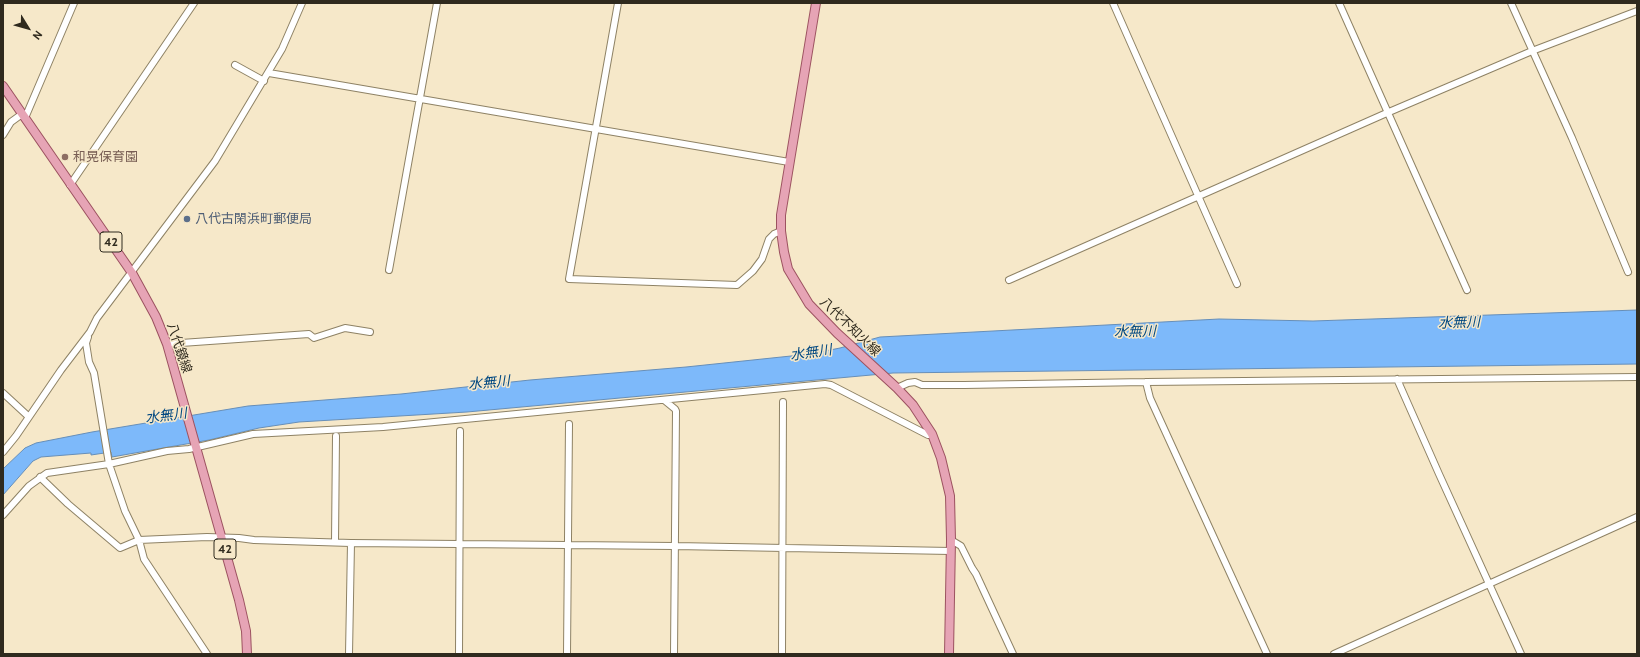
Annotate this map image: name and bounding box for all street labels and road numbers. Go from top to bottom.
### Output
road number: 42 [100,232,122,252]
street label: 八代不知火線 [817,294,883,360]
street label: 八代鏡線 [164,321,194,375]
road number: 42 [214,539,236,559]

